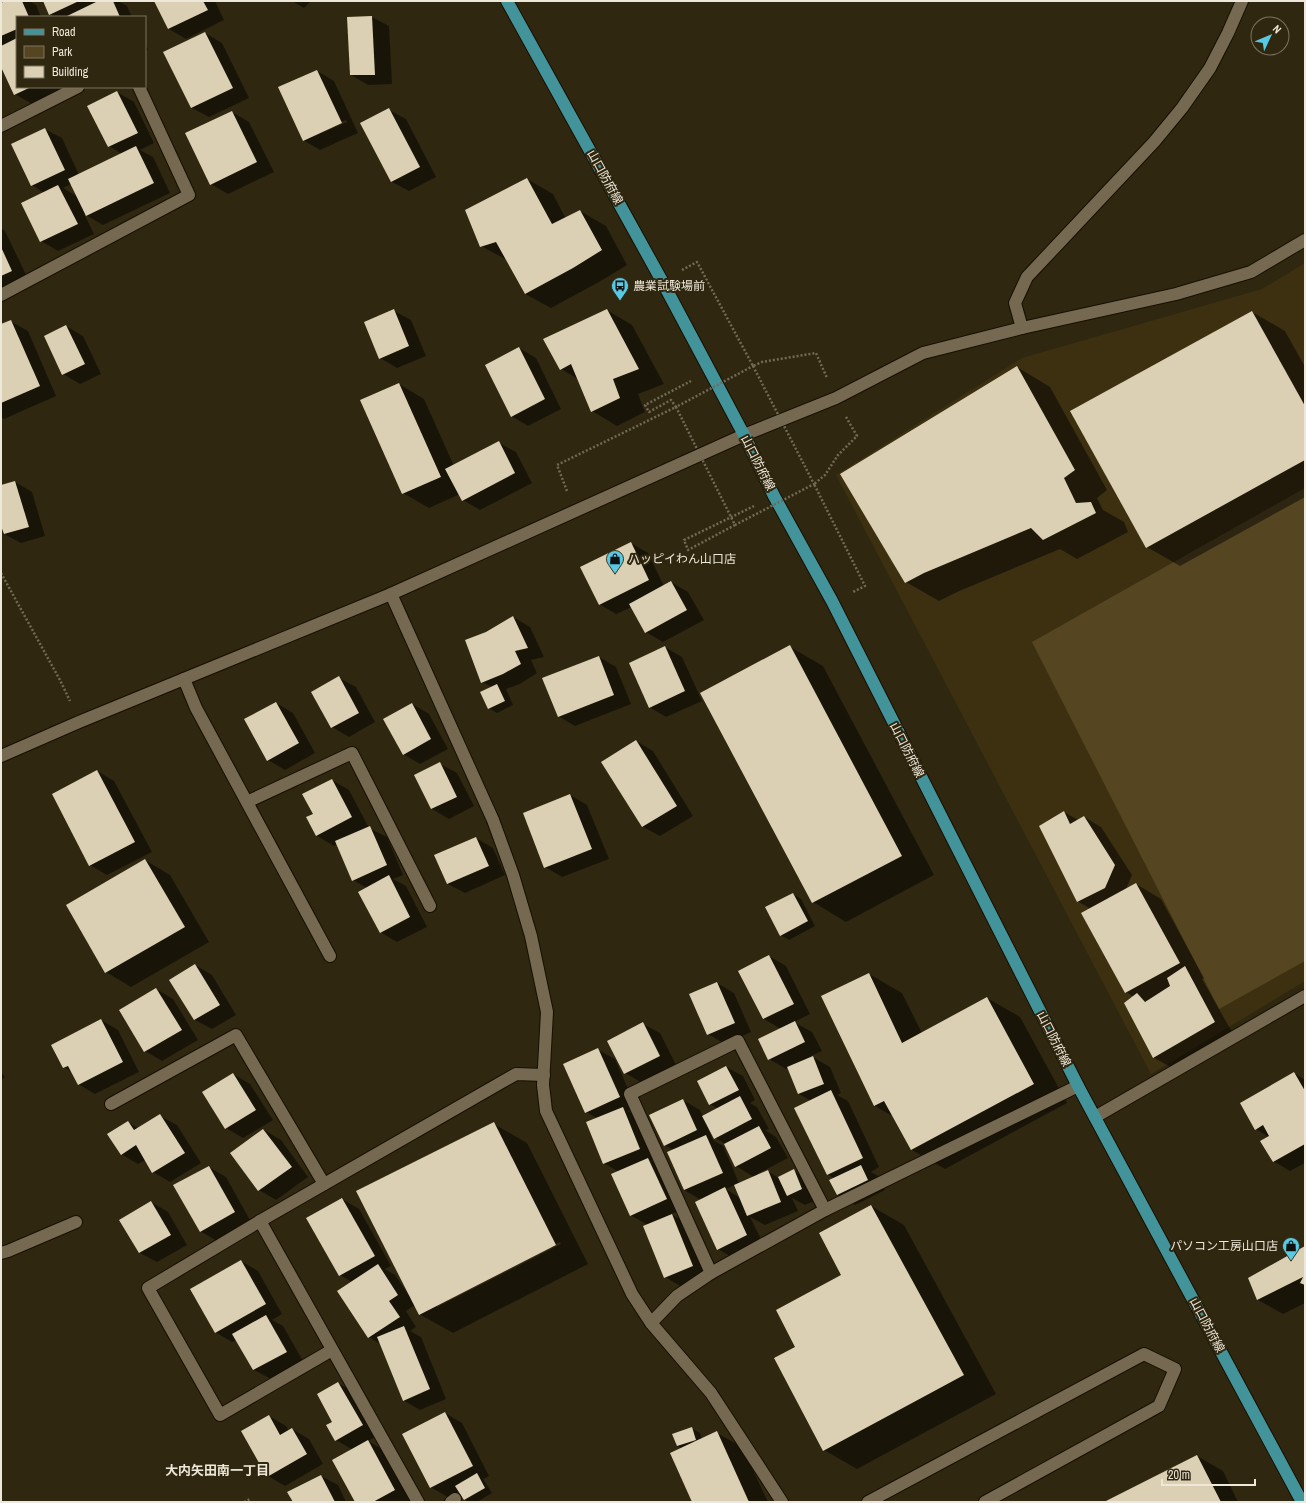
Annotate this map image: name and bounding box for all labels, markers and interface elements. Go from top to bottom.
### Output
legend [16,16,146,88]
north arrow [1250,16,1290,56]
text: N [1270,22,1284,36]
text: Road [52,24,76,40]
text: Park [52,44,72,60]
text: Building [52,64,89,80]
street label: 山口防府線 [583,147,627,207]
bus stop icon: 農業試験場前 [610,276,630,301]
place label: 農業試験場前 [633,278,705,294]
street label: 山口防府線 [737,433,779,493]
shop icon: ハッピイわん山口店 [605,549,625,574]
place label: ハッピイわん山口店 [628,551,736,567]
street label: 山口防府線 [886,720,928,780]
street label: 山口防府線 [1033,1009,1075,1069]
shop icon: パソコン工房山口店 [1281,1236,1301,1261]
place label: パソコン工房山口店 [1170,1238,1278,1254]
street label: 山口防府線 [1186,1295,1228,1355]
scale bar [1162,1461,1255,1487]
district label: 大内矢田南一丁目 [165,1462,269,1479]
text: 20 m [1168,1467,1190,1483]

